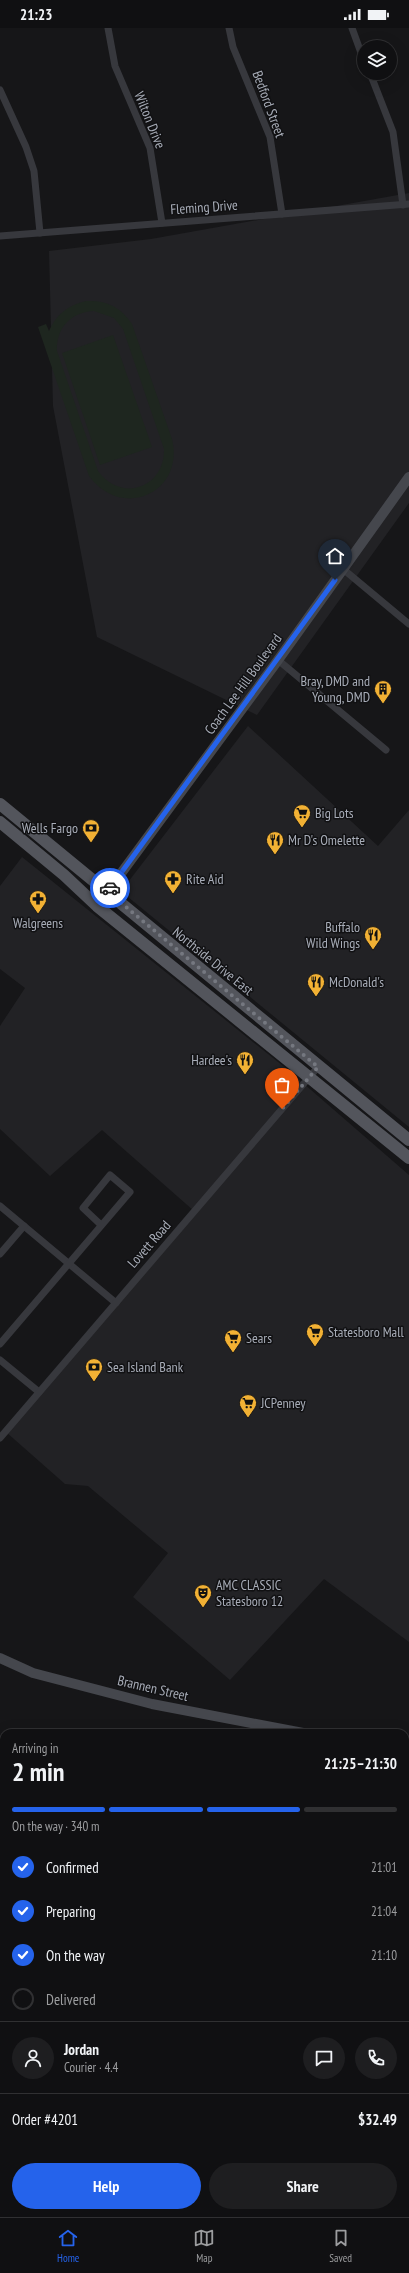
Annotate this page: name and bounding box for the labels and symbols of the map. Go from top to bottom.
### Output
street label: Bedford Street [249,68,289,140]
street label: Wilton Drive [130,89,170,151]
street label: Fleming Drive [170,196,239,218]
pin [318,539,352,580]
street label: Coach Lee Hill Boulevard [200,630,286,738]
place label: Bray, DMD and Young, DMD [300,672,370,706]
building icon: Bray, DMD and Young, DMD [373,679,393,704]
supermarket icon: Big Lots [292,803,312,828]
place label: Big Lots [315,804,354,822]
bank icon: Wells Fargo [81,818,101,843]
place label: Wells Fargo [22,819,78,837]
restaurant icon: Mr D's Omelette [265,830,285,855]
place label: Mr D's Omelette [288,831,365,849]
courier [90,868,130,908]
pharmacy icon: Rite Aid [163,869,183,894]
place label: Rite Aid [186,870,224,888]
pharmacy icon: Walgreens [28,889,48,914]
place label: Walgreens [13,914,63,932]
place label: Buffalo Wild Wings [306,918,360,952]
street label: Northside Drive East [169,923,257,999]
restaurant icon: Buffalo Wild Wings [363,925,383,950]
restaurant icon: McDonald's [306,972,326,997]
place label: McDonald's [329,973,384,991]
restaurant icon: Hardee's [235,1050,255,1075]
place label: Hardee's [191,1051,232,1069]
pin [265,1068,299,1109]
street label: Lovett Road [124,1217,174,1271]
supermarket icon: Statesboro Mall [305,1322,325,1347]
place label: Statesboro Mall [328,1323,404,1341]
supermarket icon: Sears [223,1328,243,1353]
place label: Sears [246,1329,272,1347]
bank icon: Sea Island Bank [84,1357,104,1382]
place label: Sea Island Bank [107,1358,184,1376]
supermarket icon: JCPenney [238,1393,258,1418]
place label: JCPenney [260,1394,306,1412]
place label: AMC CLASSIC Statesboro 12 [216,1576,283,1610]
theatre icon: AMC CLASSIC Statesboro 12 [193,1583,213,1608]
street label: Brannen Street [116,1671,190,1705]

